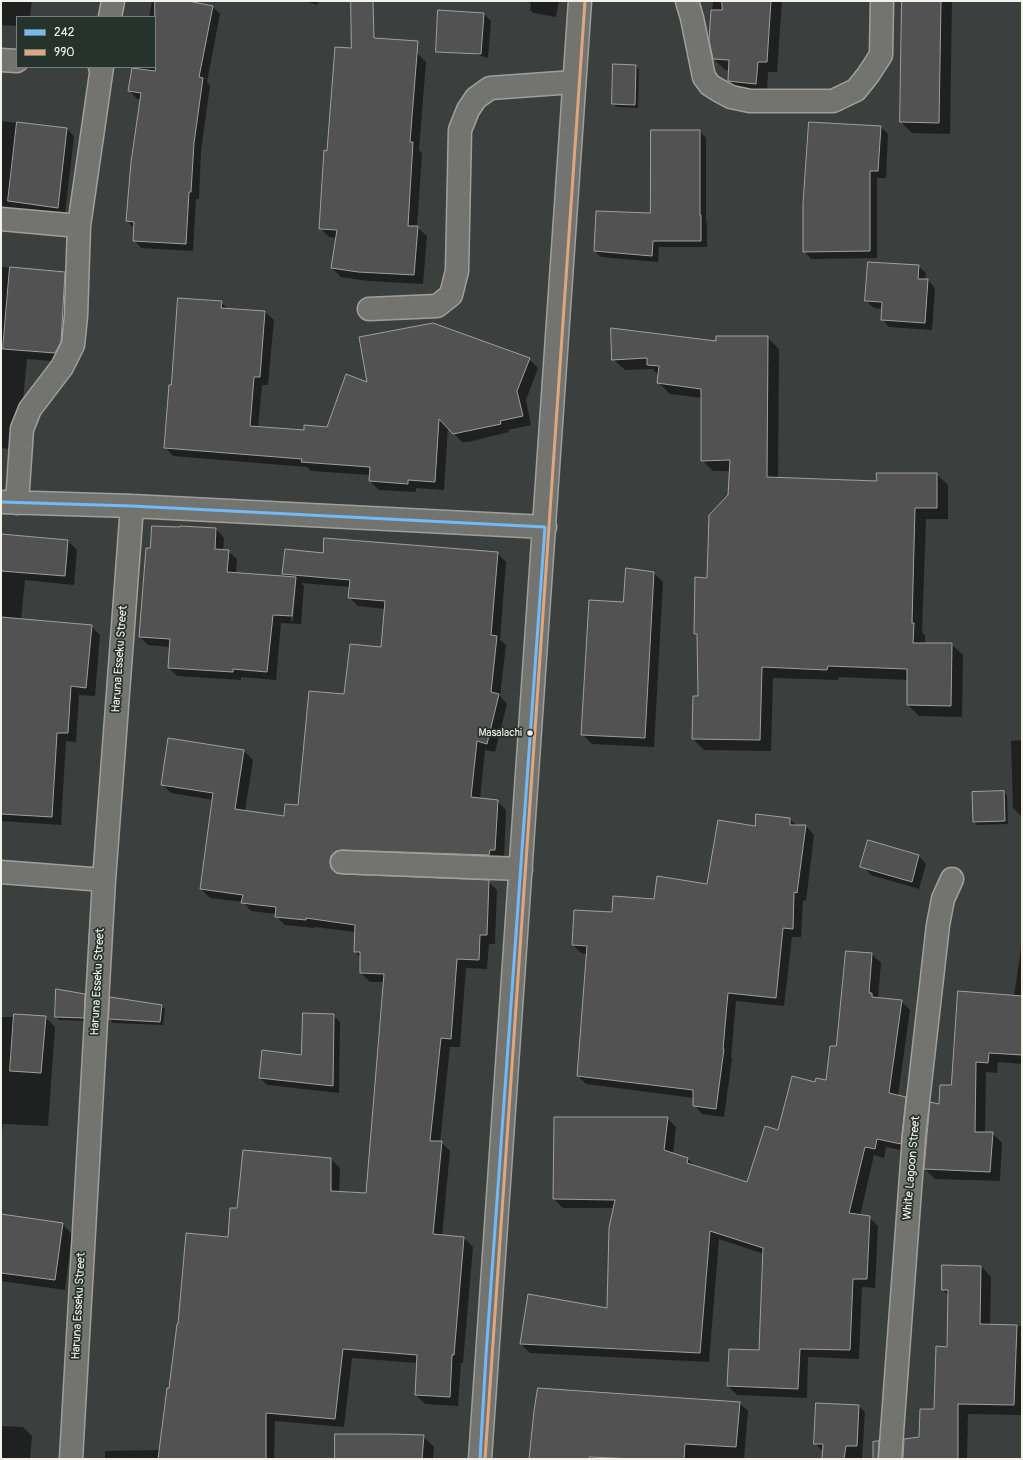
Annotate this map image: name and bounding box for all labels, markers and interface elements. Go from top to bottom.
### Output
legend [16,16,156,68]
text: 242 [54,25,74,40]
text: 990 [54,45,75,60]
street label: Haruna Esseku Street [109,605,131,713]
place label: Masalachi [478,726,522,740]
marker: Masalachi [525,728,535,738]
street label: Haruna Esseku Street [88,928,108,1036]
street label: White Lagoon Street [900,1115,924,1221]
street label: Haruna Esseku Street [69,1252,89,1360]

